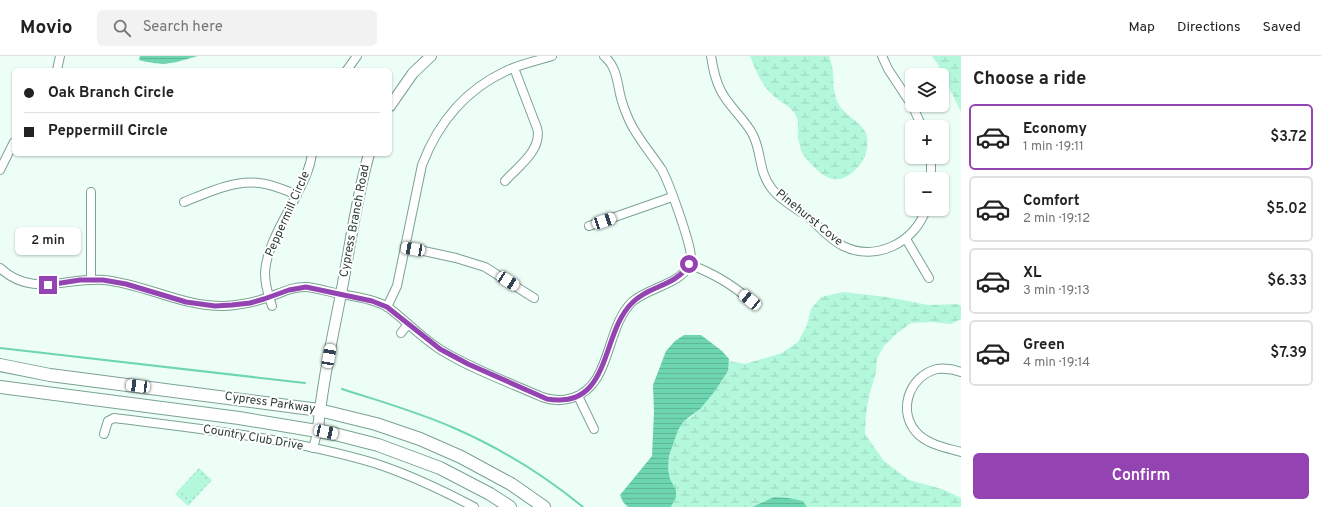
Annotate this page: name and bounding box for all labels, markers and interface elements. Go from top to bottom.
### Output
search box [97,10,377,46]
text: Movio [20,16,73,40]
icon: search [111,17,133,39]
text: Search here [143,18,223,37]
text: Map [1129,19,1155,36]
text: Directions [1177,19,1241,36]
text: Saved [1263,19,1301,36]
map controls [905,68,949,216]
button: layers [905,68,949,112]
text: Choose a ride [973,68,1086,91]
text: Oak Branch Circle [48,84,174,103]
icon: car [975,119,1011,155]
button: + [905,120,949,164]
text: Economy [1023,120,1087,139]
text: Peppermill Circle [48,122,168,141]
text: $3.72 [1270,128,1307,147]
text: 1 min · 19:11 [1023,139,1084,155]
street label: Cypress Branch Road [336,163,374,279]
street label: Peppermill Circle [262,169,314,259]
button: − [905,172,949,216]
street label: Pinehurst Cove [772,186,846,250]
icon: car [975,191,1011,227]
text: Comfort [1023,192,1080,211]
text: $5.02 [1266,200,1307,219]
car [591,211,617,231]
text: 2 min · 19:12 [1023,211,1090,227]
callout: 2 min [15,227,81,255]
text: 2 min [31,233,65,249]
car [400,241,426,257]
route start [680,255,698,273]
icon: car [975,263,1011,299]
text: XL [1023,264,1041,283]
car [495,269,521,293]
text: $6.33 [1267,272,1307,291]
route end [39,276,57,294]
text: 3 min · 19:13 [1023,283,1090,299]
car [737,288,763,312]
icon: car [975,335,1011,371]
text: Green [1023,336,1065,355]
car [321,343,337,369]
text: $7.39 [1270,344,1307,363]
text: 4 min · 19:14 [1023,355,1090,371]
car [125,379,151,393]
street label: Cypress Parkway [224,389,316,417]
street label: Country Club Drive [202,421,304,455]
car [313,424,339,440]
button: Confirm [973,453,1309,499]

